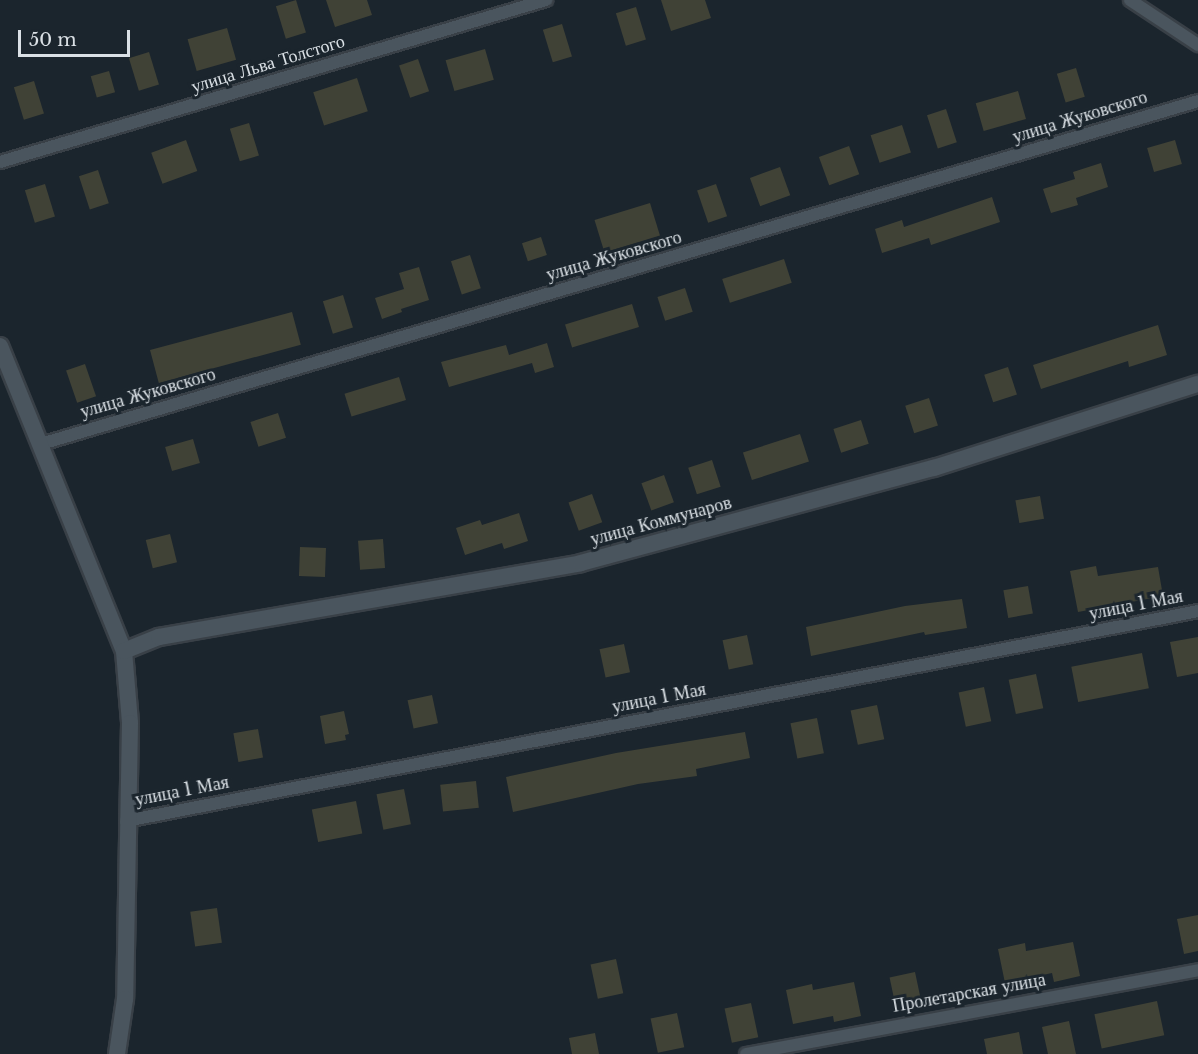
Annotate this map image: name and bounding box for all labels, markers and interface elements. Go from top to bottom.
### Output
scale bar [21,18,134,56]
text: 50 m [29,29,77,51]
street label: улица Льва Толстого [189,30,347,98]
street label: улица Жуковского [1010,86,1150,148]
street label: улица Жуковского [544,226,684,286]
street label: улица Жуковского [78,363,218,423]
street label: улица Коммунаров [588,492,734,550]
street label: улица 1 Мая [1087,585,1185,625]
street label: улица 1 Мая [610,678,708,718]
street label: улица 1 Мая [133,771,231,811]
street label: Пролетарская улица [891,969,1047,1017]

